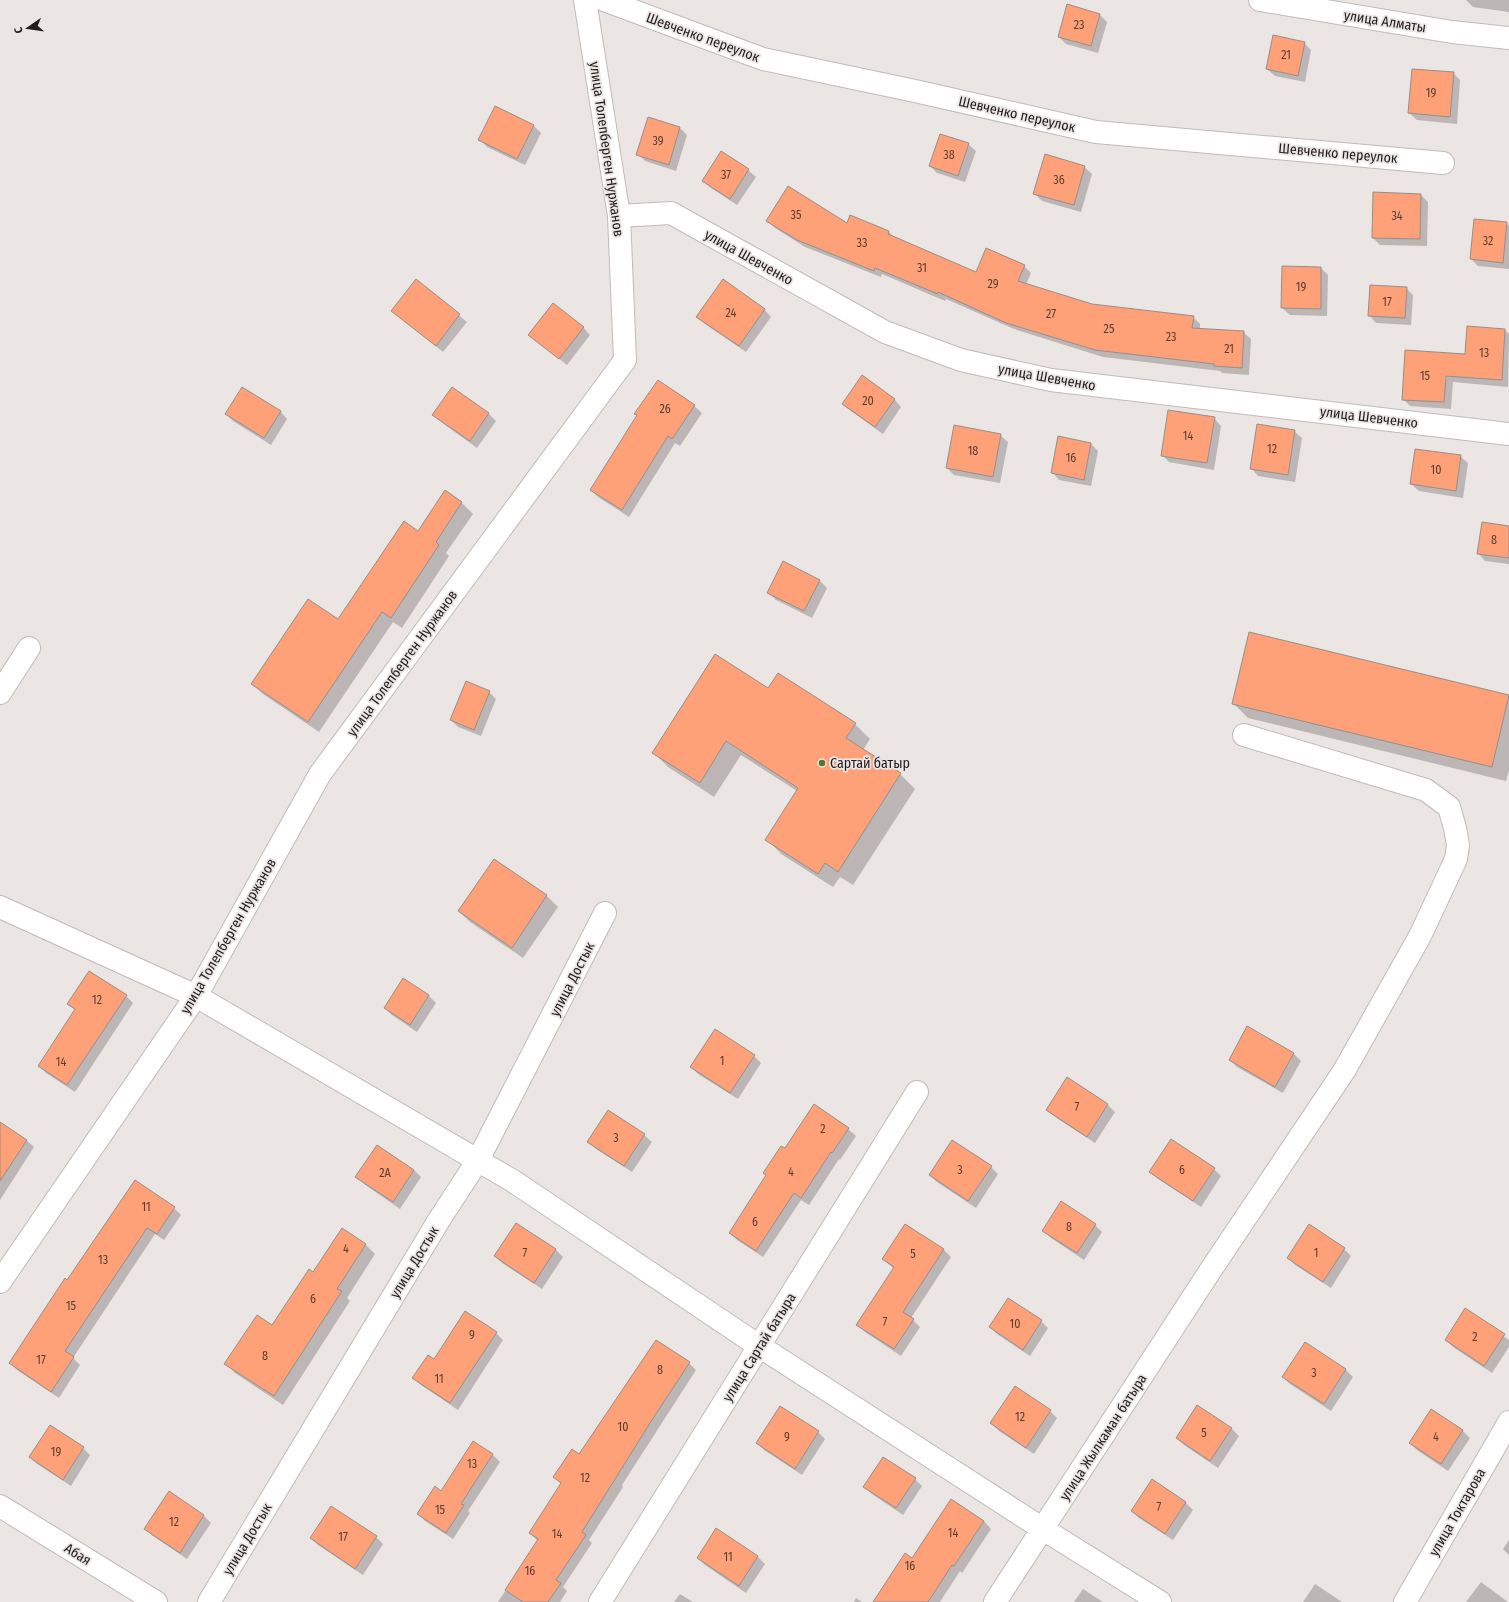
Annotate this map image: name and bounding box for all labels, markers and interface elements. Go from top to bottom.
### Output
street label: улица Алматы [1343,7,1427,36]
north arrow [8,8,48,48]
street label: Шевченко переулок [644,9,762,66]
house number: 23 [1074,18,1084,32]
text: С [12,26,26,34]
house number: 21 [1281,48,1291,62]
street label: улица Толепберген Нуржанов [586,60,627,238]
house number: 19 [1426,86,1436,100]
street label: Шевченко переулок [957,93,1077,136]
house number: 39 [652,134,664,148]
street label: Шевченко переулок [1278,140,1399,167]
house number: 38 [943,148,955,162]
house number: 37 [721,168,731,182]
house number: 36 [1053,173,1065,187]
house number: 35 [791,208,802,222]
house number: 34 [1391,209,1403,223]
street label: улица Шевченко [701,226,796,289]
house number: 32 [1483,234,1493,248]
house number: 33 [857,236,867,250]
house number: 31 [917,261,927,275]
house number: 29 [987,277,999,291]
house number: 19 [1296,280,1306,294]
house number: 17 [1382,295,1392,309]
house number: 24 [726,306,737,320]
house number: 27 [1046,307,1056,321]
house number: 25 [1104,322,1115,336]
house number: 23 [1166,330,1176,344]
house number: 21 [1224,342,1234,356]
house number: 13 [1479,346,1489,360]
street label: улица Шевченко [997,361,1097,394]
house number: 15 [1420,369,1431,383]
house number: 20 [862,394,874,408]
house number: 26 [659,402,671,416]
street label: улица Шевченко [1319,403,1419,432]
house number: 14 [1183,429,1193,443]
house number: 12 [1267,442,1277,456]
house number: 18 [968,444,978,458]
house number: 16 [1066,451,1076,465]
house number: 10 [1431,463,1441,477]
house number: 8 [1491,533,1497,547]
street label: улица Толепберген Нуржанов [344,587,461,740]
place label: Сартай батыр [830,755,910,772]
marker: Сартай батыр [817,758,827,768]
street label: улица Толепберген Нуржанов [177,855,280,1017]
street label: улица Достык [546,939,599,1019]
house number: 12 [92,993,102,1007]
house number: 1 [720,1054,724,1068]
house number: 14 [56,1055,66,1069]
house number: 7 [1075,1100,1080,1114]
house number: 2 [820,1122,826,1136]
house number: 3 [613,1131,619,1145]
house number: 3 [957,1163,963,1177]
house number: 6 [1179,1163,1185,1177]
house number: 4 [788,1165,794,1179]
house number: 2А [379,1166,391,1180]
house number: 11 [141,1200,151,1214]
house number: 6 [752,1215,758,1229]
house number: 8 [1066,1220,1072,1234]
street label: улица Достык [386,1223,443,1301]
house number: 4 [343,1242,349,1256]
house number: 7 [523,1246,528,1260]
house number: 1 [1314,1246,1318,1260]
house number: 5 [910,1247,916,1261]
house number: 13 [98,1253,108,1267]
street label: улица Сартай батыра [719,1290,800,1405]
house number: 6 [310,1292,316,1306]
house number: 15 [66,1299,77,1313]
house number: 7 [883,1315,888,1329]
house number: 10 [1010,1317,1020,1331]
house number: 9 [469,1328,475,1342]
house number: 2 [1472,1330,1478,1344]
house number: 8 [262,1349,268,1363]
house number: 17 [36,1353,46,1367]
house number: 8 [657,1363,663,1377]
house number: 3 [1311,1366,1317,1380]
street label: улица Жылкаман батыра [1056,1371,1151,1504]
house number: 11 [434,1372,444,1386]
house number: 12 [1015,1410,1025,1424]
house number: 10 [618,1420,628,1434]
house number: 5 [1201,1426,1207,1440]
house number: 9 [784,1430,790,1444]
house number: 4 [1433,1430,1439,1444]
house number: 19 [51,1445,61,1459]
house number: 13 [467,1457,477,1471]
street label: улица Токтарова [1425,1465,1490,1559]
house number: 12 [580,1471,590,1485]
street label: улица Достык [219,1500,276,1578]
house number: 7 [1157,1500,1162,1514]
house number: 15 [435,1503,446,1517]
house number: 12 [169,1515,179,1529]
house number: 14 [948,1526,958,1540]
house number: 14 [552,1527,562,1541]
house number: 17 [338,1530,348,1544]
street label: Абая [61,1540,94,1569]
house number: 11 [723,1550,733,1564]
house number: 16 [905,1559,915,1573]
house number: 16 [525,1564,535,1578]

